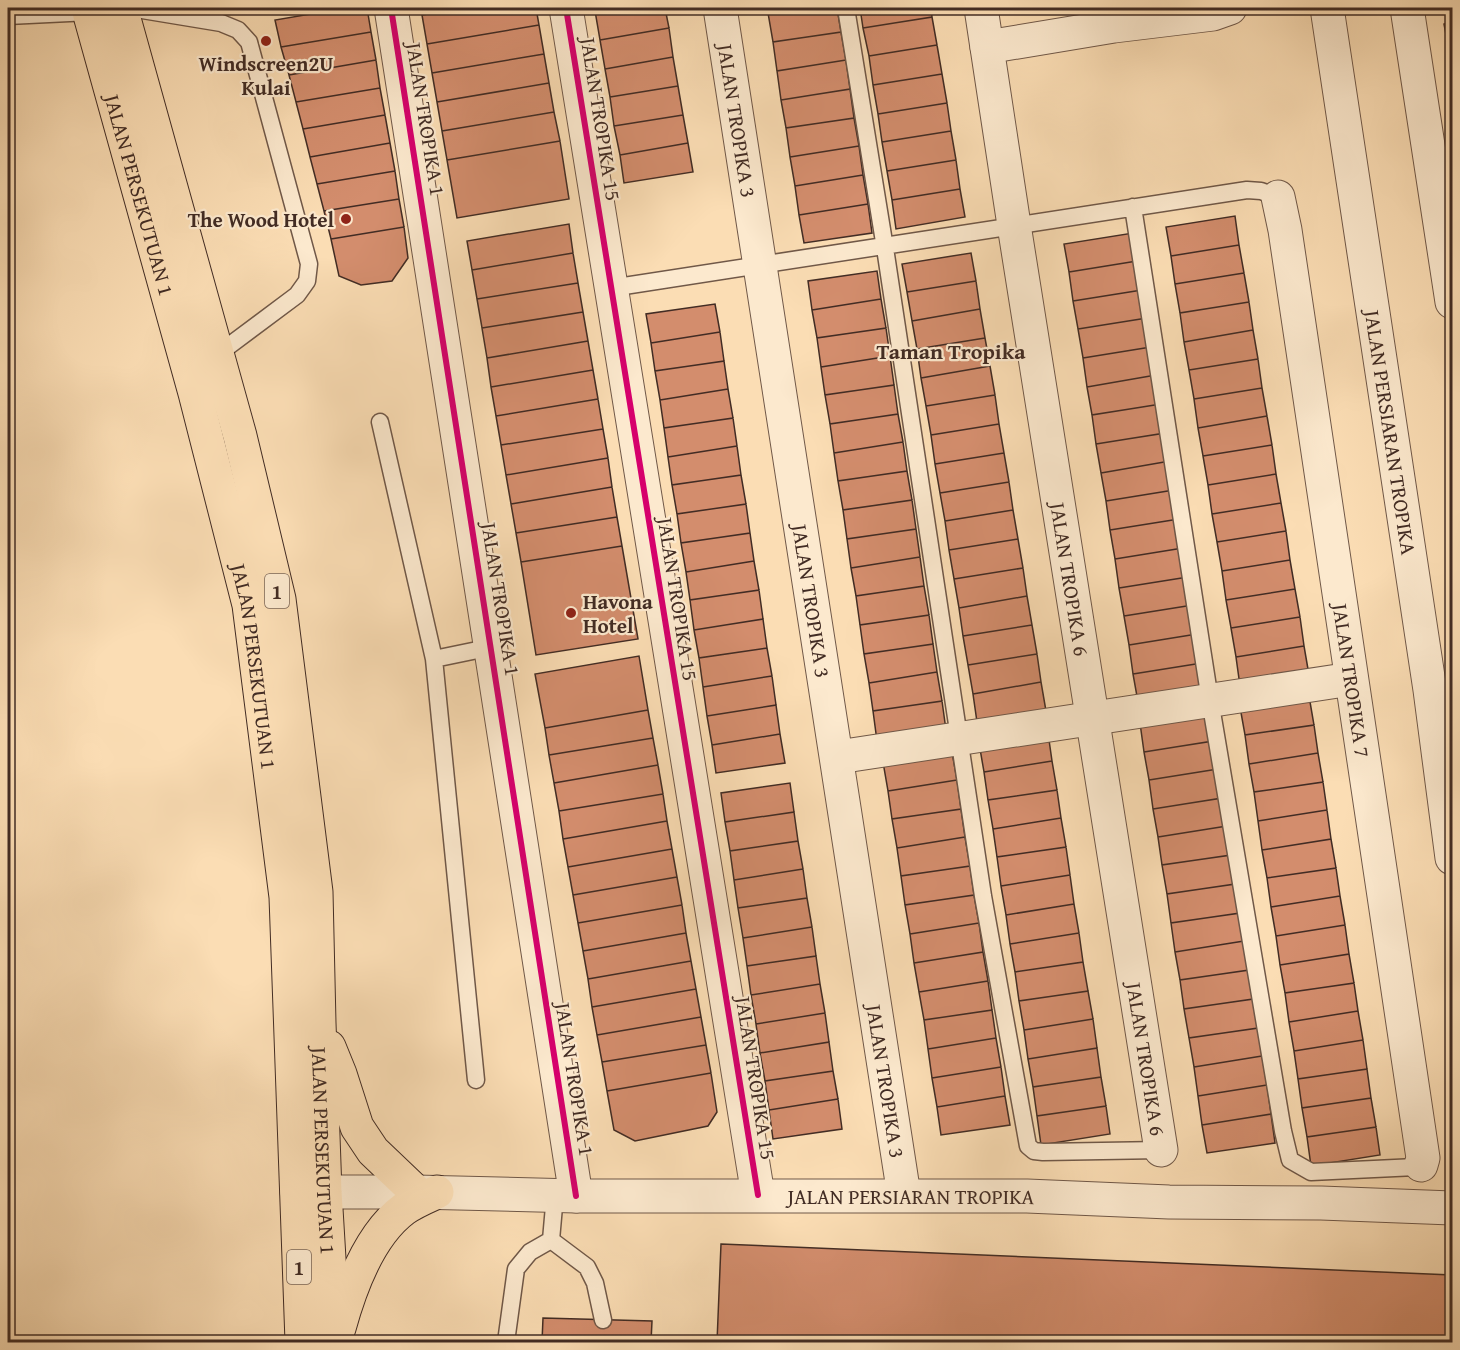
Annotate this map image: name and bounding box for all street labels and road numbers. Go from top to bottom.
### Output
street label: JALAN TROPIKA 15 [572,32,629,203]
street label: JALAN TROPIKA 1 [398,37,453,198]
street label: JALAN TROPIKA 3 [710,39,765,200]
street label: JALAN PERSEKUTUAN 1 [96,88,183,299]
street label: JALAN PERSIARAN TROPIKA [1357,305,1425,557]
street label: JALAN TROPIKA 6 [1042,497,1098,658]
street label: JALAN TROPIKA 15 [649,512,706,683]
street label: JALAN TROPIKA 1 [473,517,528,678]
street label: JALAN TROPIKA 3 [784,519,839,680]
street label: JALAN PERSEKUTUAN 1 [223,557,285,771]
road number: 1 [265,574,289,608]
street label: JALAN TROPIKA 7 [1325,598,1379,759]
street label: JALAN TROPIKA 6 [1119,977,1174,1138]
street label: JALAN TROPIKA 15 [727,991,784,1162]
street label: JALAN TROPIKA 1 [547,997,602,1158]
street label: JALAN TROPIKA 3 [859,999,914,1160]
street label: JALAN PERSEKUTUAN 1 [304,1043,344,1255]
street label: JALAN PERSIARAN TROPIKA [784,1180,1035,1212]
road number: 1 [287,1250,311,1284]

